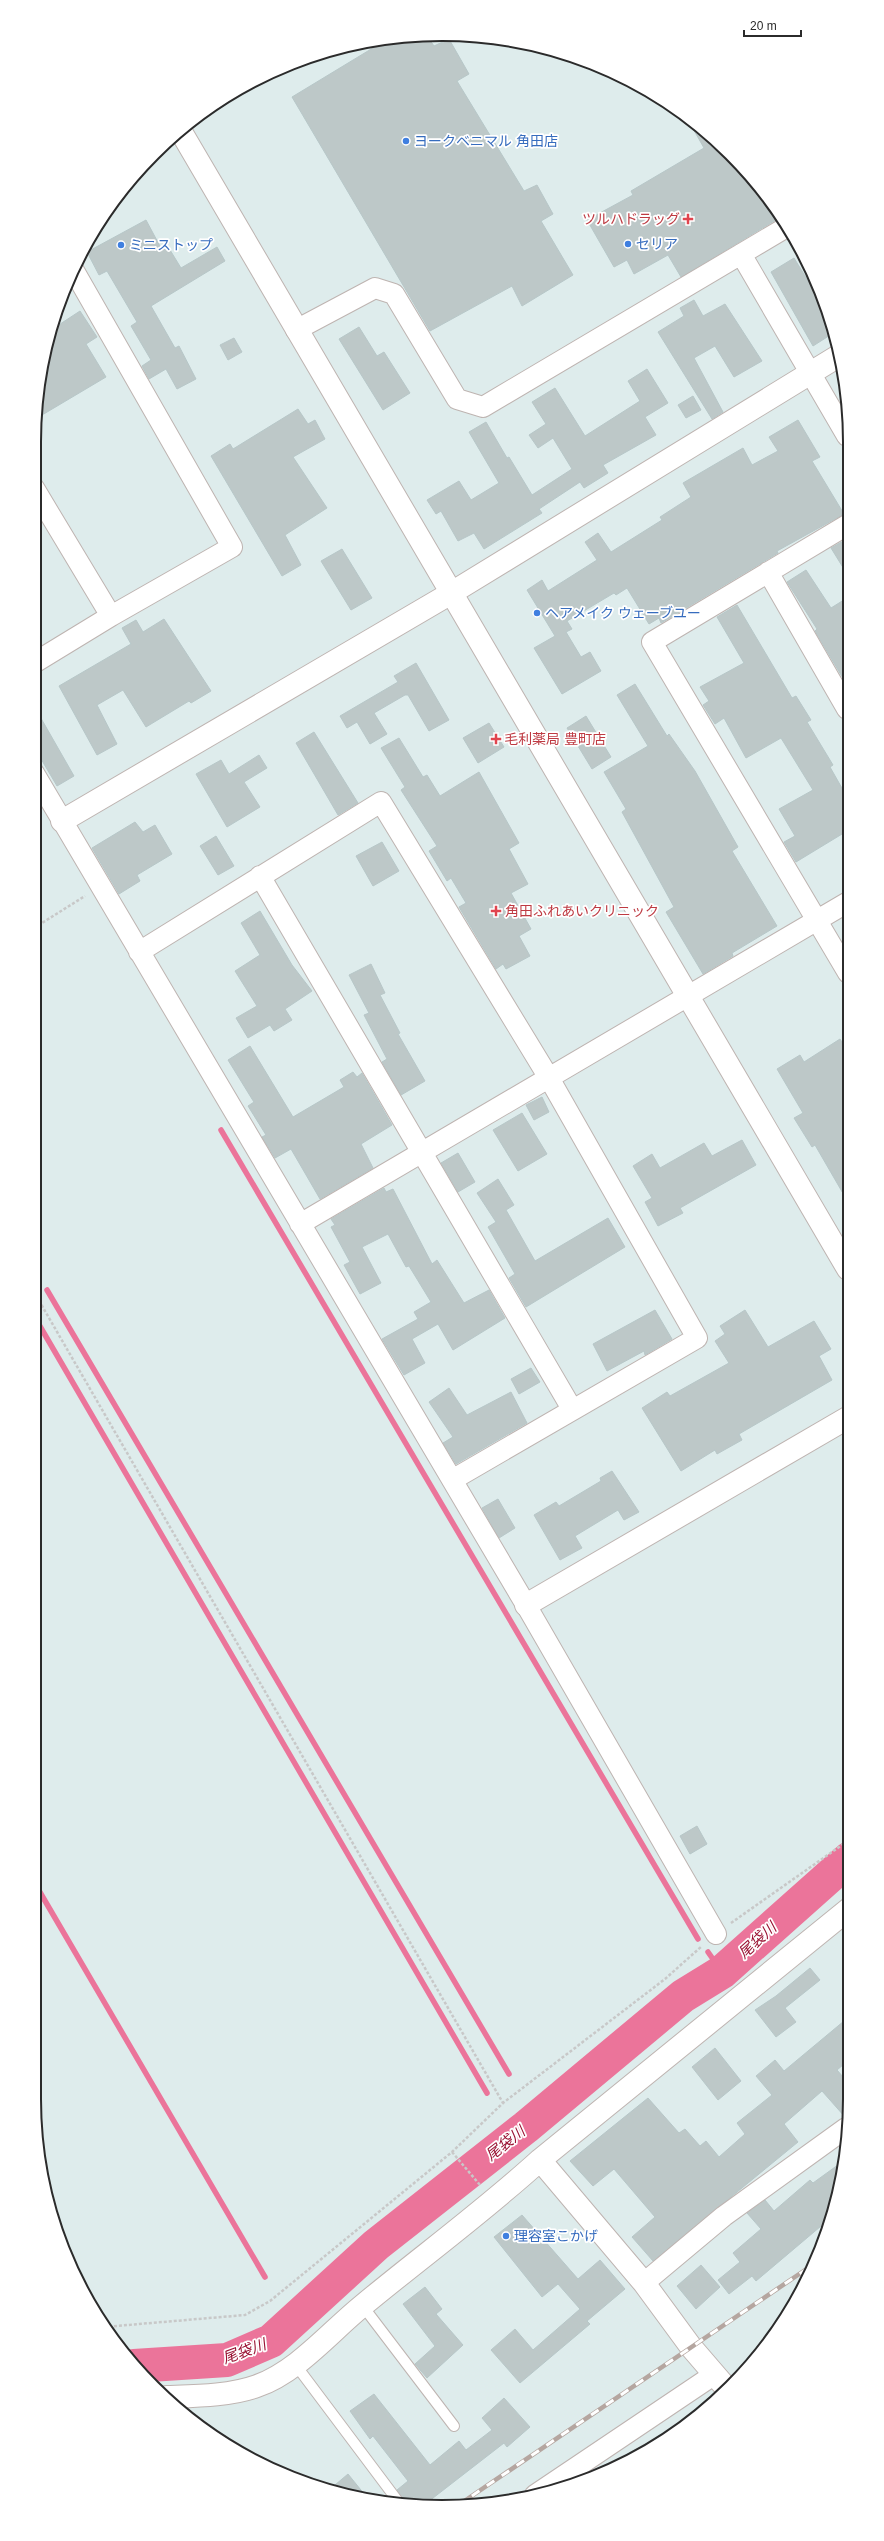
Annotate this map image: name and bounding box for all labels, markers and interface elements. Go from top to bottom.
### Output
scale bar [744,12,801,38]
text: 20 m [750,19,777,33]
place label: ヨークベニマル 角田店 [414,133,558,149]
marker: ヨークベニマル 角田店 [401,136,411,146]
place label: ツルハドラッグ [582,211,680,227]
marker: ツルハドラッグ [683,214,693,224]
place label: セリア [636,236,678,252]
place label: ミニストップ [129,237,213,253]
marker: セリア [623,239,633,249]
marker: ミニストップ [116,240,126,250]
place label: ヘアメイク ウェーブユー [545,605,701,621]
marker: ヘアメイク ウェーブユー [532,608,542,618]
place label: 毛利薬局 豊町店 [504,731,606,747]
marker: 毛利薬局 豊町店 [491,734,501,744]
place label: 角田ふれあいクリニック [505,903,659,919]
marker: 角田ふれあいクリニック [490,905,502,917]
water label: 尾袋川 [735,1917,781,1961]
water label: 尾袋川 [482,2121,530,2164]
place label: 理容室こかげ [514,2228,598,2244]
marker: 理容室こかげ [501,2231,511,2241]
water label: 尾袋川 [220,2335,270,2367]

